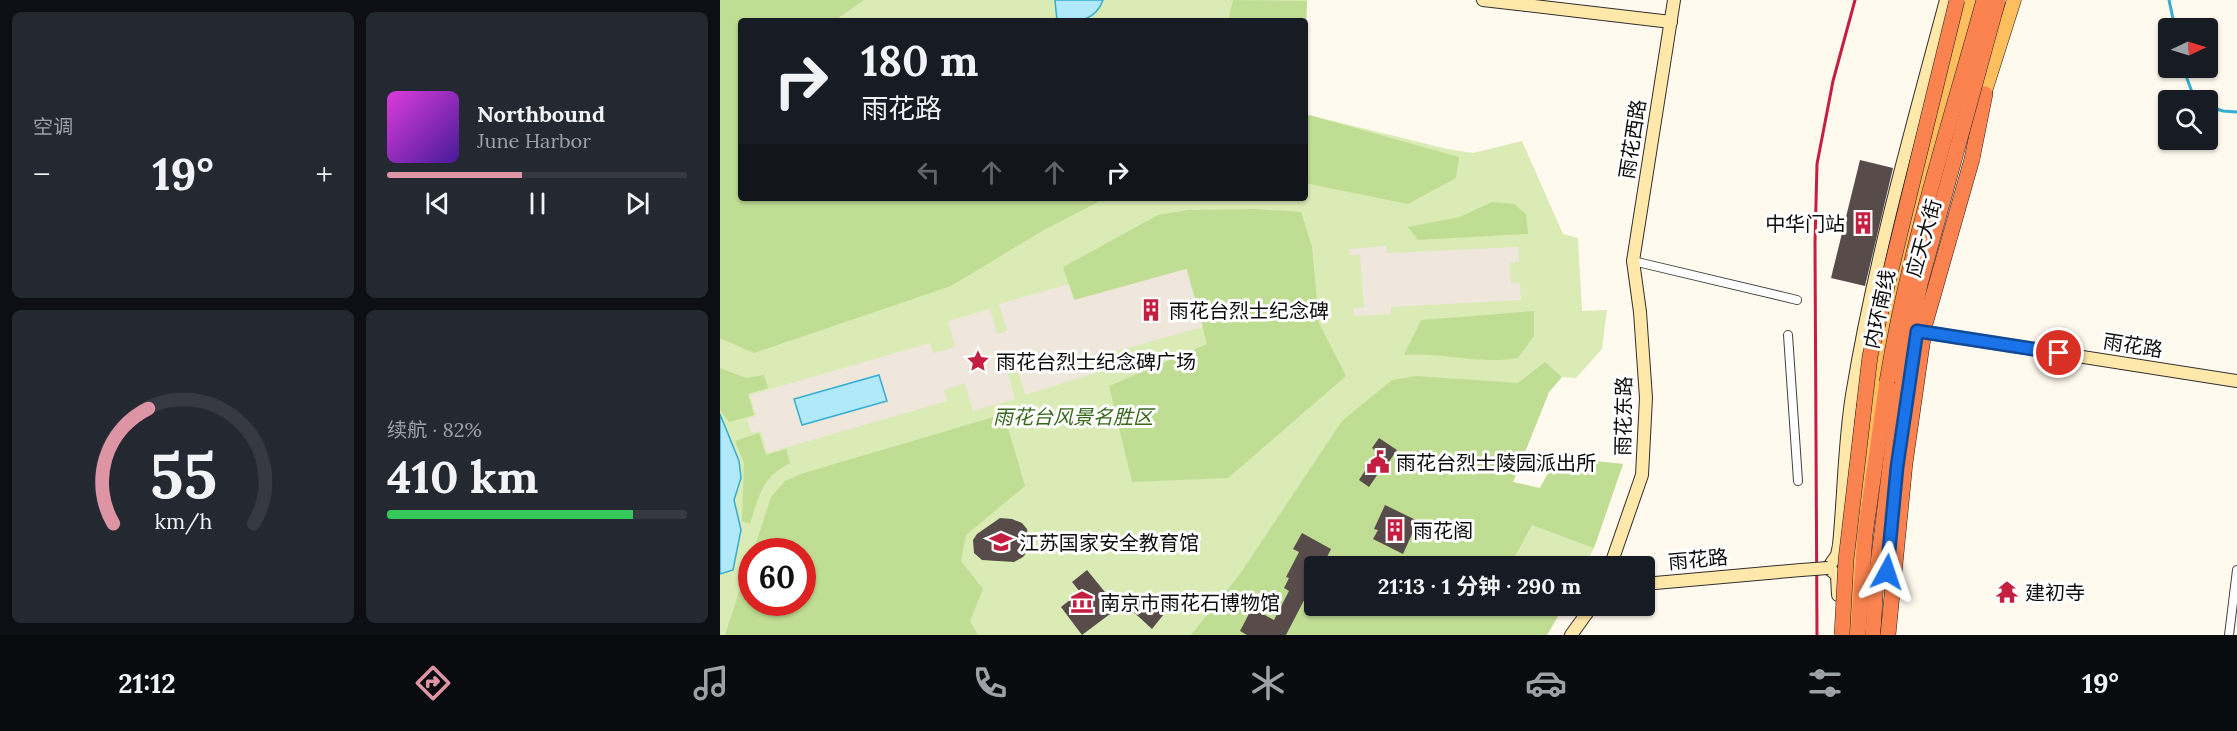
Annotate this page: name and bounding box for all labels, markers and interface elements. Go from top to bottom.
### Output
north arrow [2158,18,2218,78]
map controls [2158,18,2218,150]
text: 180 m [861,34,978,88]
icon: right [762,42,840,120]
button: search [2158,90,2218,150]
text: 雨花路 [861,91,942,125]
street label: 雨花西路 [1613,98,1651,180]
text: Northbound [477,100,605,128]
text: 空调 [33,114,73,139]
text: June Harbor [477,128,591,153]
text: 19° [152,145,214,202]
text: − [33,153,51,195]
text: + [315,153,333,195]
icon: left [912,156,945,189]
icon: ahead [975,156,1008,189]
icon: ahead [1038,156,1071,189]
icon: right [1101,156,1134,189]
icon: previous [421,187,454,220]
icon: pause [521,187,554,220]
icon: next [621,187,654,220]
street label: 应天大街 [1900,196,1946,280]
building icon: 中华门站 [1850,210,1876,236]
place label: 中华门站 [1765,211,1845,236]
street label: 内环南线 [1858,267,1900,351]
building icon: 雨花台烈士纪念碑 [1138,297,1164,323]
place label: 雨花台烈士纪念碑 [1169,298,1329,323]
pin [2033,327,2084,378]
street label: 雨花路 [2101,328,2165,362]
icon: arrive [2042,336,2075,369]
place icon: 雨花台烈士纪念碑广场 [965,348,991,374]
place label: 雨花台烈士纪念碑广场 [996,349,1196,374]
street label: 雨花东路 [1610,376,1636,456]
park label: 雨花台风景名胜区 [993,404,1156,429]
text: 续航 · 82% [387,417,482,442]
text: 55 [149,435,217,515]
text: 410 km [387,448,538,505]
public building icon: 雨花台烈士陵园派出所 [1365,449,1391,475]
place label: 雨花台烈士陵园派出所 [1396,450,1596,475]
text: km/h [154,507,212,535]
building icon: 雨花阁 [1382,517,1408,543]
place label: 雨花阁 [1413,518,1473,543]
school or university icon: 江苏国家安全教育馆 [988,529,1014,555]
place label: 江苏国家安全教育馆 [1019,530,1199,555]
speed limit sign: 60 [738,538,816,616]
position arrow [1855,540,1919,604]
street label: 雨花路 [1667,544,1729,574]
text: 21:13 · 1 分钟 · 290 m [1378,572,1581,600]
temple icon: 建初寺 [1994,579,2020,605]
place label: 建初寺 [2025,580,2085,605]
museum icon: 南京市雨花石博物馆 [1069,589,1095,615]
place label: 南京市雨花石博物馆 [1100,590,1280,615]
icon: directions [412,662,454,704]
icon: music [690,662,732,704]
icon: phone [969,662,1011,704]
icon: climate [1247,662,1289,704]
icon: car [1525,662,1567,704]
icon: filters [1804,662,1846,704]
text: 21:12 [118,666,176,700]
text: 19° [2082,666,2119,700]

